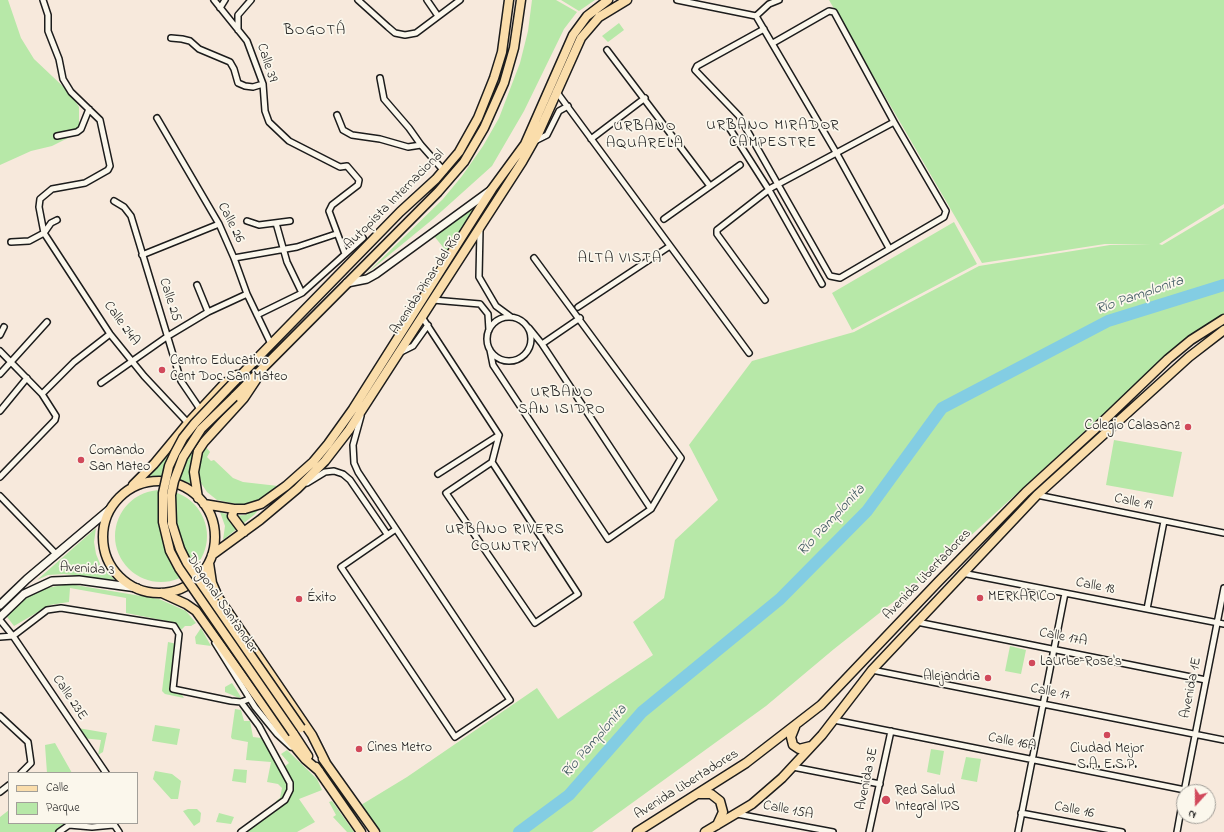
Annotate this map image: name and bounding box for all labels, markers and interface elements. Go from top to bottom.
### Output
district label: BOGOTÁ [284,23,346,41]
street label: Calle 39 [252,42,280,84]
district label: URBANO MIRADOR CAMPESTRE [706,118,840,153]
district label: URBANO AQUARELA [606,119,684,154]
street label: Autopista Internacional [342,147,448,253]
street label: Calle 26 [213,200,247,246]
street label: Avenida Pinar del Río [388,230,466,338]
district label: ALTA VISTA [578,251,662,269]
water label: Río Pamplonita [1094,273,1186,319]
street label: Calle 25 [154,276,184,324]
street label: Calle 24A [99,298,143,350]
place label: Centro Educativo Cent Doc San Mateo [170,354,288,386]
marker: Centro Educativo Cent Doc San Mateo [157,365,167,375]
district label: URBANO SAN ISIDRO [518,385,606,420]
place label: Colegio Calasanz [1085,419,1180,435]
marker: Colegio Calasanz [1183,422,1193,432]
place label: Comando San Mateo [89,444,150,476]
marker: Comando San Mateo [76,455,86,465]
water label: Río Pamplonita [794,481,870,561]
street label: Calle 19 [1113,491,1153,515]
district label: URBANO RIVERS COUNTRY [445,522,565,557]
street label: Avenida Libertadores [880,526,976,624]
street label: Diagonal Santander [182,551,260,657]
street label: Avenida 3 [59,560,115,580]
street label: Calle 18 [1074,575,1116,599]
place label: MERKARICO [988,590,1056,606]
place label: Éxito [307,591,336,607]
marker: MERKARICO [975,593,985,603]
marker: Éxito [294,594,304,604]
street label: Calle 17A [1038,625,1088,651]
place label: LaUrbe-Rose's [1040,655,1122,671]
street label: Avenida 1E [1178,656,1206,720]
marker: LaUrbe-Rose's [1027,658,1037,668]
place label: Alejandria [923,670,980,686]
street label: Calle 23E [48,672,90,724]
marker: Alejandria [983,673,993,683]
street label: Calle 17 [1029,681,1071,705]
water label: Río Pamplonita [558,702,632,782]
street label: Calle 16A [986,730,1038,756]
marker: Ciudad Mejor S.A. E.S.P. [1102,730,1112,740]
place label: Cines Metro [367,741,432,757]
place label: Ciudad Mejor S.A. E.S.P. [1070,742,1144,774]
marker: Cines Metro [354,744,364,754]
street label: Avenida Libertadores [632,746,742,824]
street label: Avenida 3E [853,746,883,812]
legend [8,772,138,824]
text: Calle [46,779,68,797]
place label: Red Salud Integral IPS [895,784,960,816]
north arrow [1176,784,1216,824]
marker: Red Salud Integral IPS [880,794,892,806]
street label: Calle 15A [761,798,815,824]
text: Parque [46,799,80,817]
street label: Calle 16 [1053,799,1095,823]
text: N [1186,805,1198,823]

